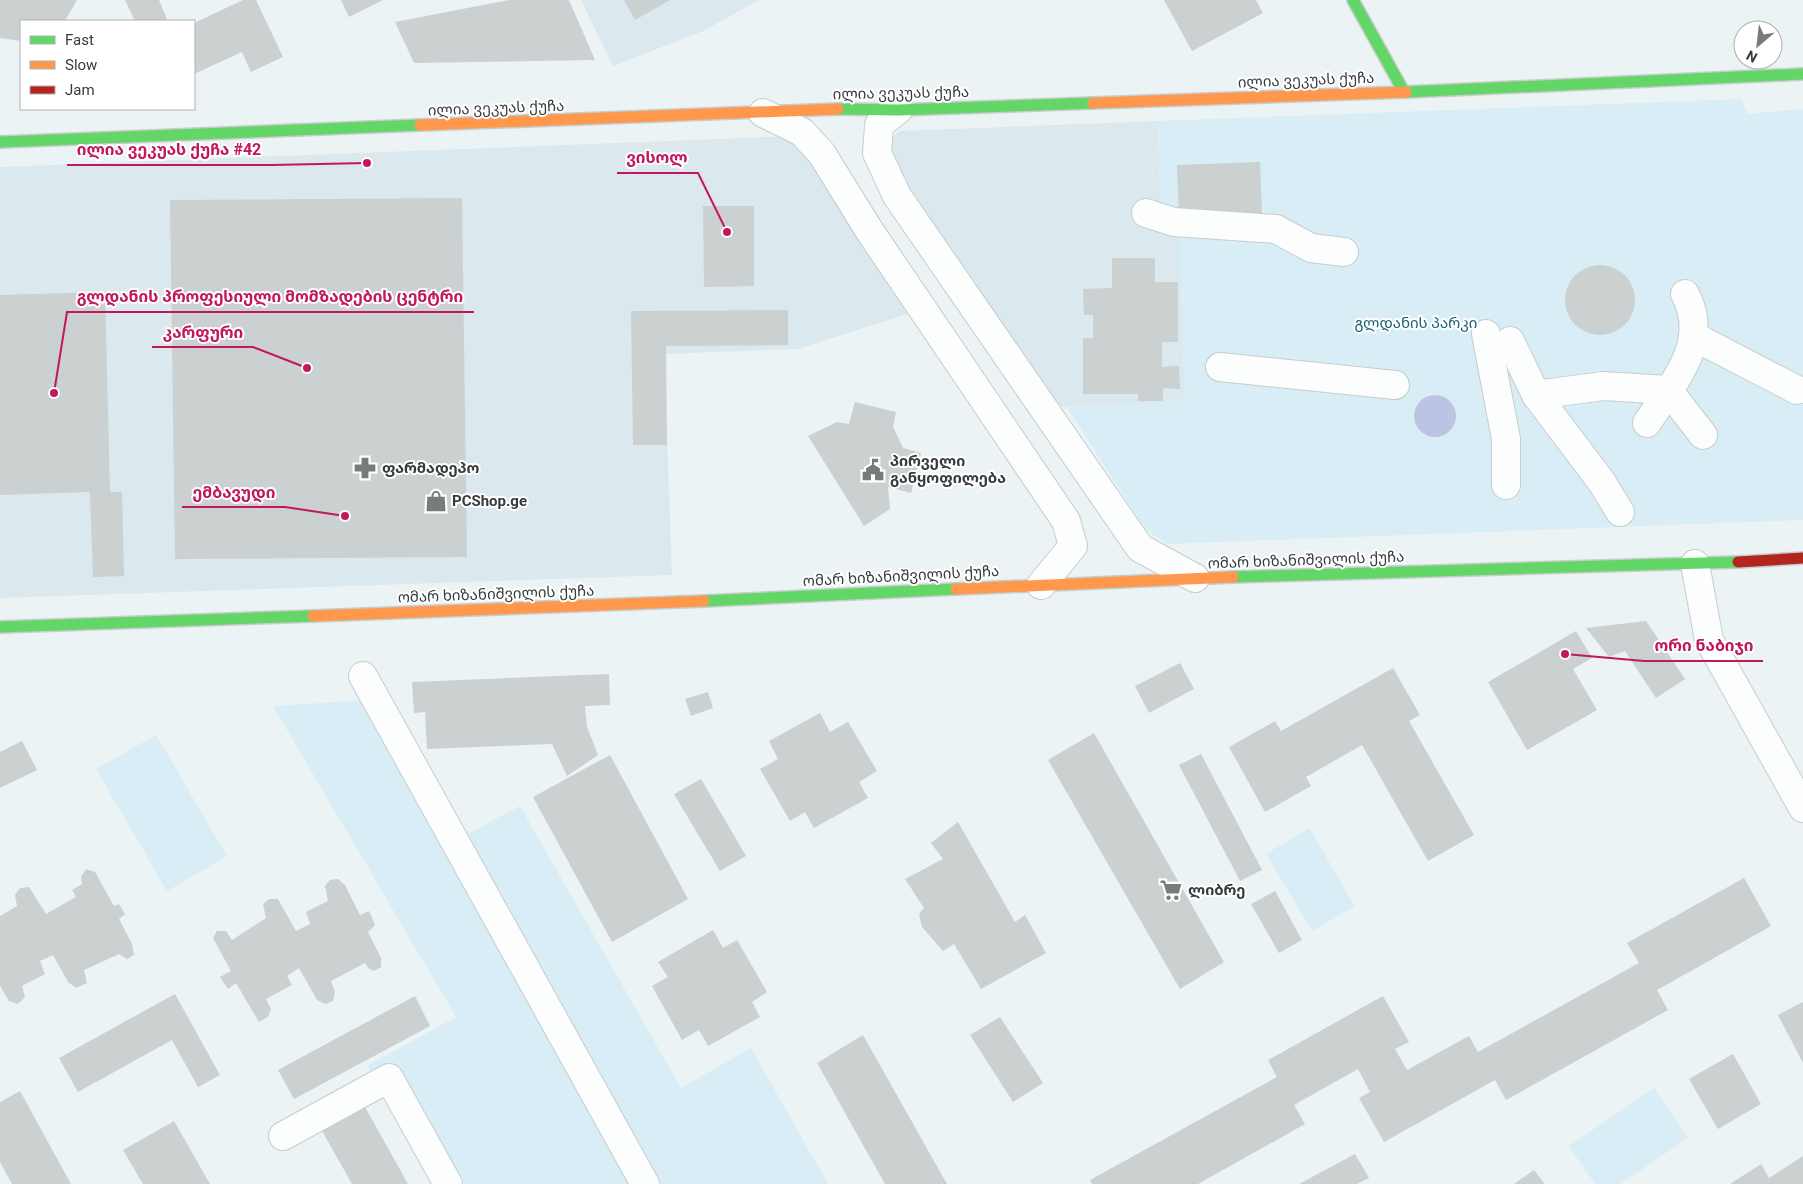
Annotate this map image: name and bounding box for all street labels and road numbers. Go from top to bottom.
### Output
street label: ილია ვეკუას ქუჩა [1237,69,1375,91]
street label: ილია ვეკუას ქუჩა [833,83,969,103]
street label: ილია ვეკუას ქუჩა [427,97,565,119]
street label: ომარ ხიზანიშვილის ქუჩა [1207,548,1405,572]
street label: ომარ ხიზანიშვილის ქუჩა [802,562,1000,590]
street label: ომარ ხიზანიშვილის ქუჩა [397,582,595,606]

